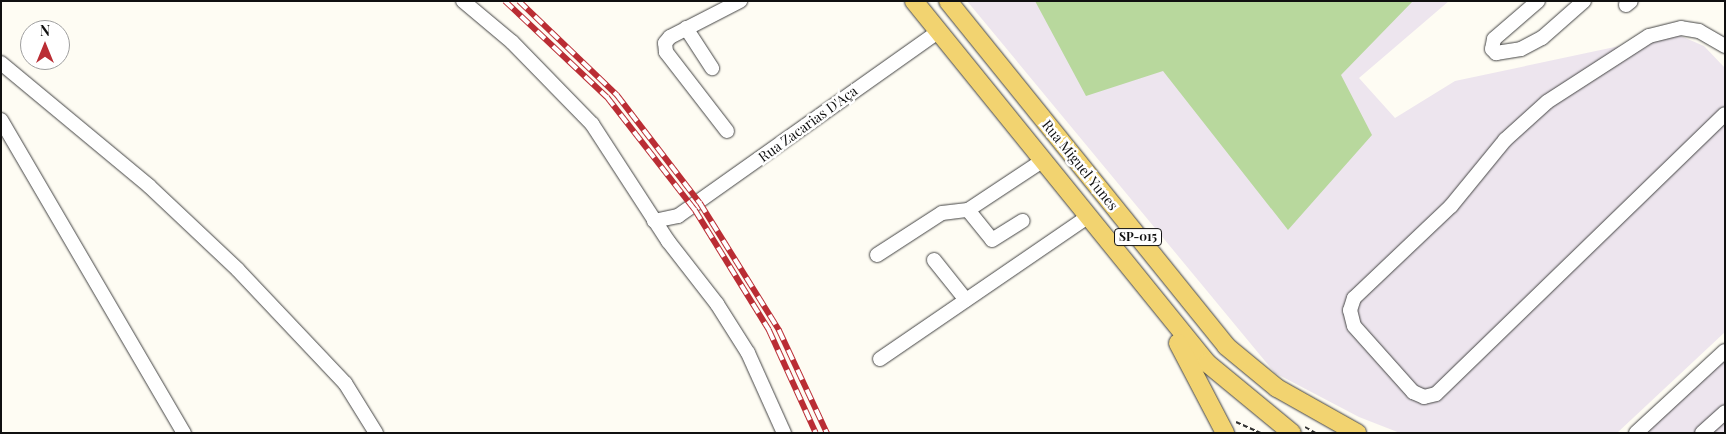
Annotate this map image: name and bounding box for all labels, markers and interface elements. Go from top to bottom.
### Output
north arrow [20,20,70,70]
text: N [40,21,50,40]
street label: Rua Zacarias D'Aça [755,82,861,166]
street label: Rua Miguel Yunes [1038,116,1122,214]
road number: SP-015 [1113,228,1163,246]

